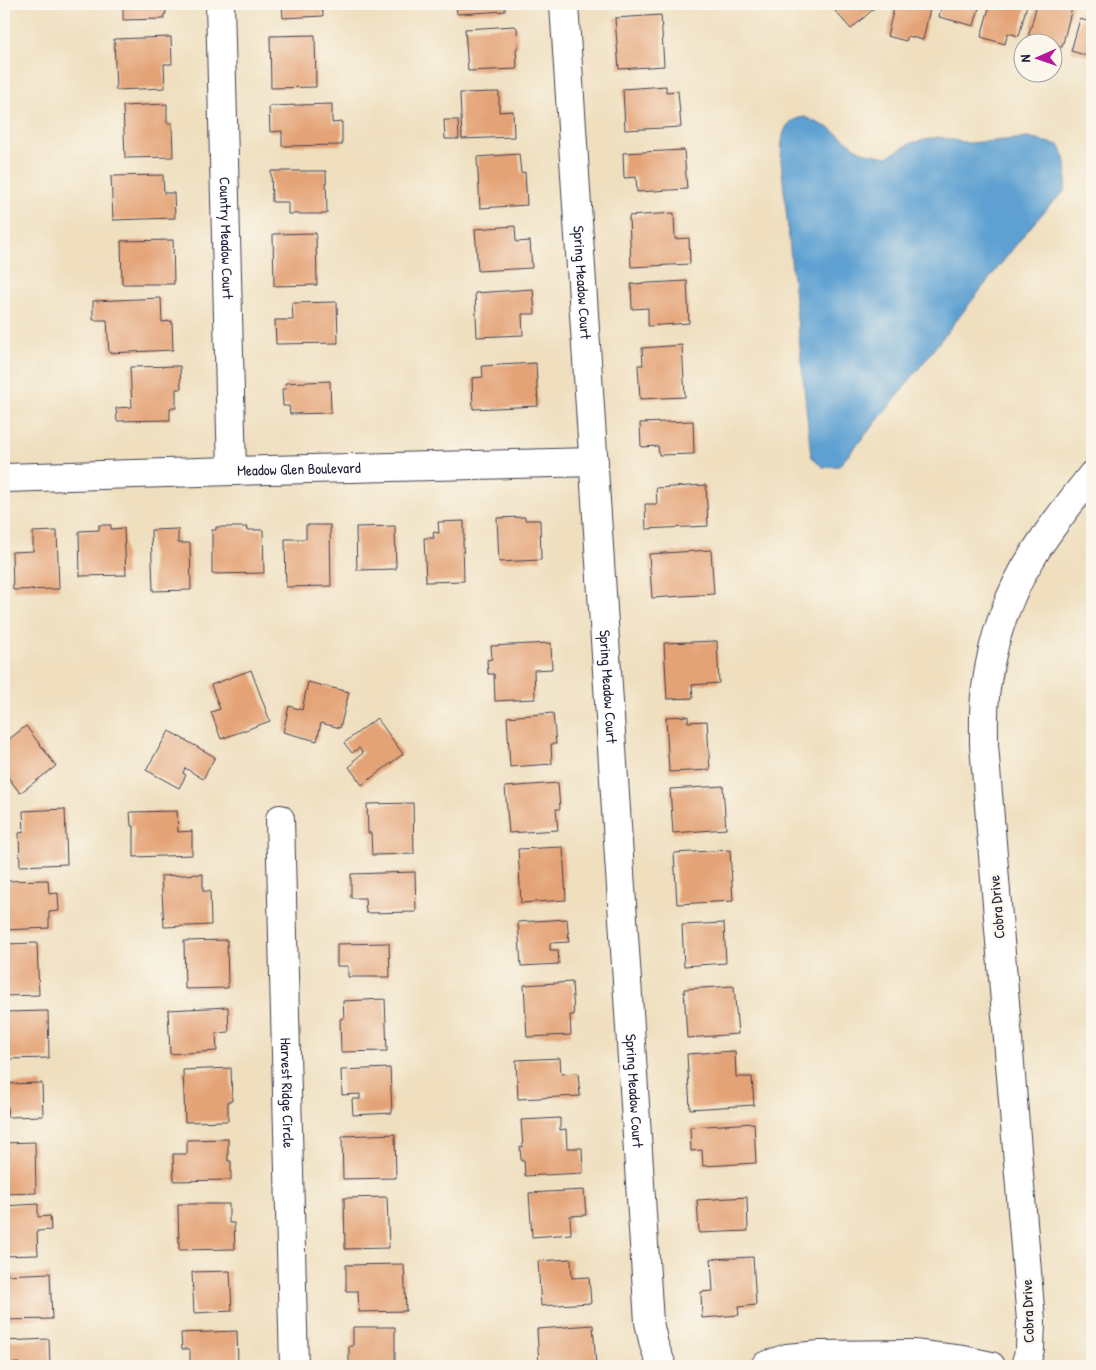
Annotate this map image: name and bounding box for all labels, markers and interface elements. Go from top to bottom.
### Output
north arrow [1014,32,1064,82]
text: N [1015,54,1034,63]
street label: Country Meadow Court [214,177,239,300]
street label: Spring Meadow Court [568,225,597,341]
street label: Meadow Glen Boulevard [237,457,361,481]
street label: Spring Meadow Court [594,629,623,745]
street label: Cobra Drive [983,874,1010,940]
street label: Spring Meadow Court [620,1033,649,1149]
street label: Harvest Ridge Circle [276,1037,299,1148]
street label: Cobra Drive [1016,1279,1039,1343]

